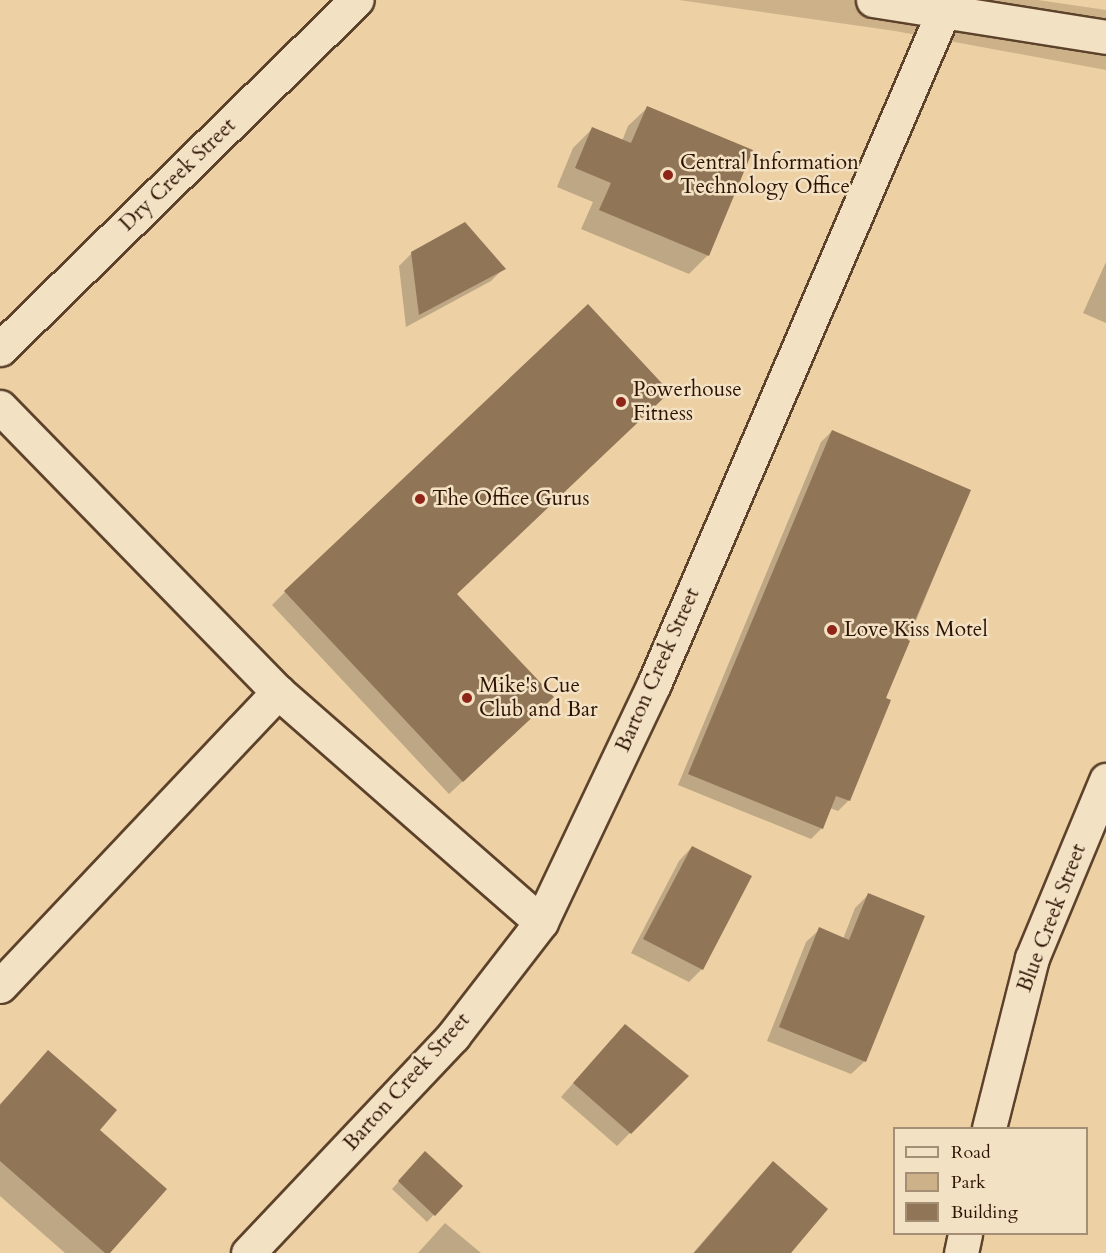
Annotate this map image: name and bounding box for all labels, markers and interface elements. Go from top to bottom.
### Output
street label: Dry Creek Street [115,113,241,237]
place label: Central Information Technology Office [680,150,859,200]
marker: Central Information Technology Office [661,168,675,182]
place label: Powerhouse Fitness [633,377,742,427]
marker: Powerhouse Fitness [614,395,628,409]
place label: The Office Gurus [432,486,589,512]
marker: The Office Gurus [413,492,427,506]
street label: Barton Creek Street [611,584,705,756]
place label: Love Kiss Motel [844,617,988,643]
marker: Love Kiss Motel [825,623,839,637]
place label: Mike's Cue Club and Bar [479,673,598,723]
marker: Mike's Cue Club and Bar [460,691,474,705]
street label: Blue Creek Street [1012,840,1092,996]
street label: Barton Creek Street [338,1008,476,1156]
legend [893,1127,1088,1235]
text: Road [951,1140,991,1165]
text: Park [951,1170,986,1195]
text: Building [951,1200,1018,1225]

